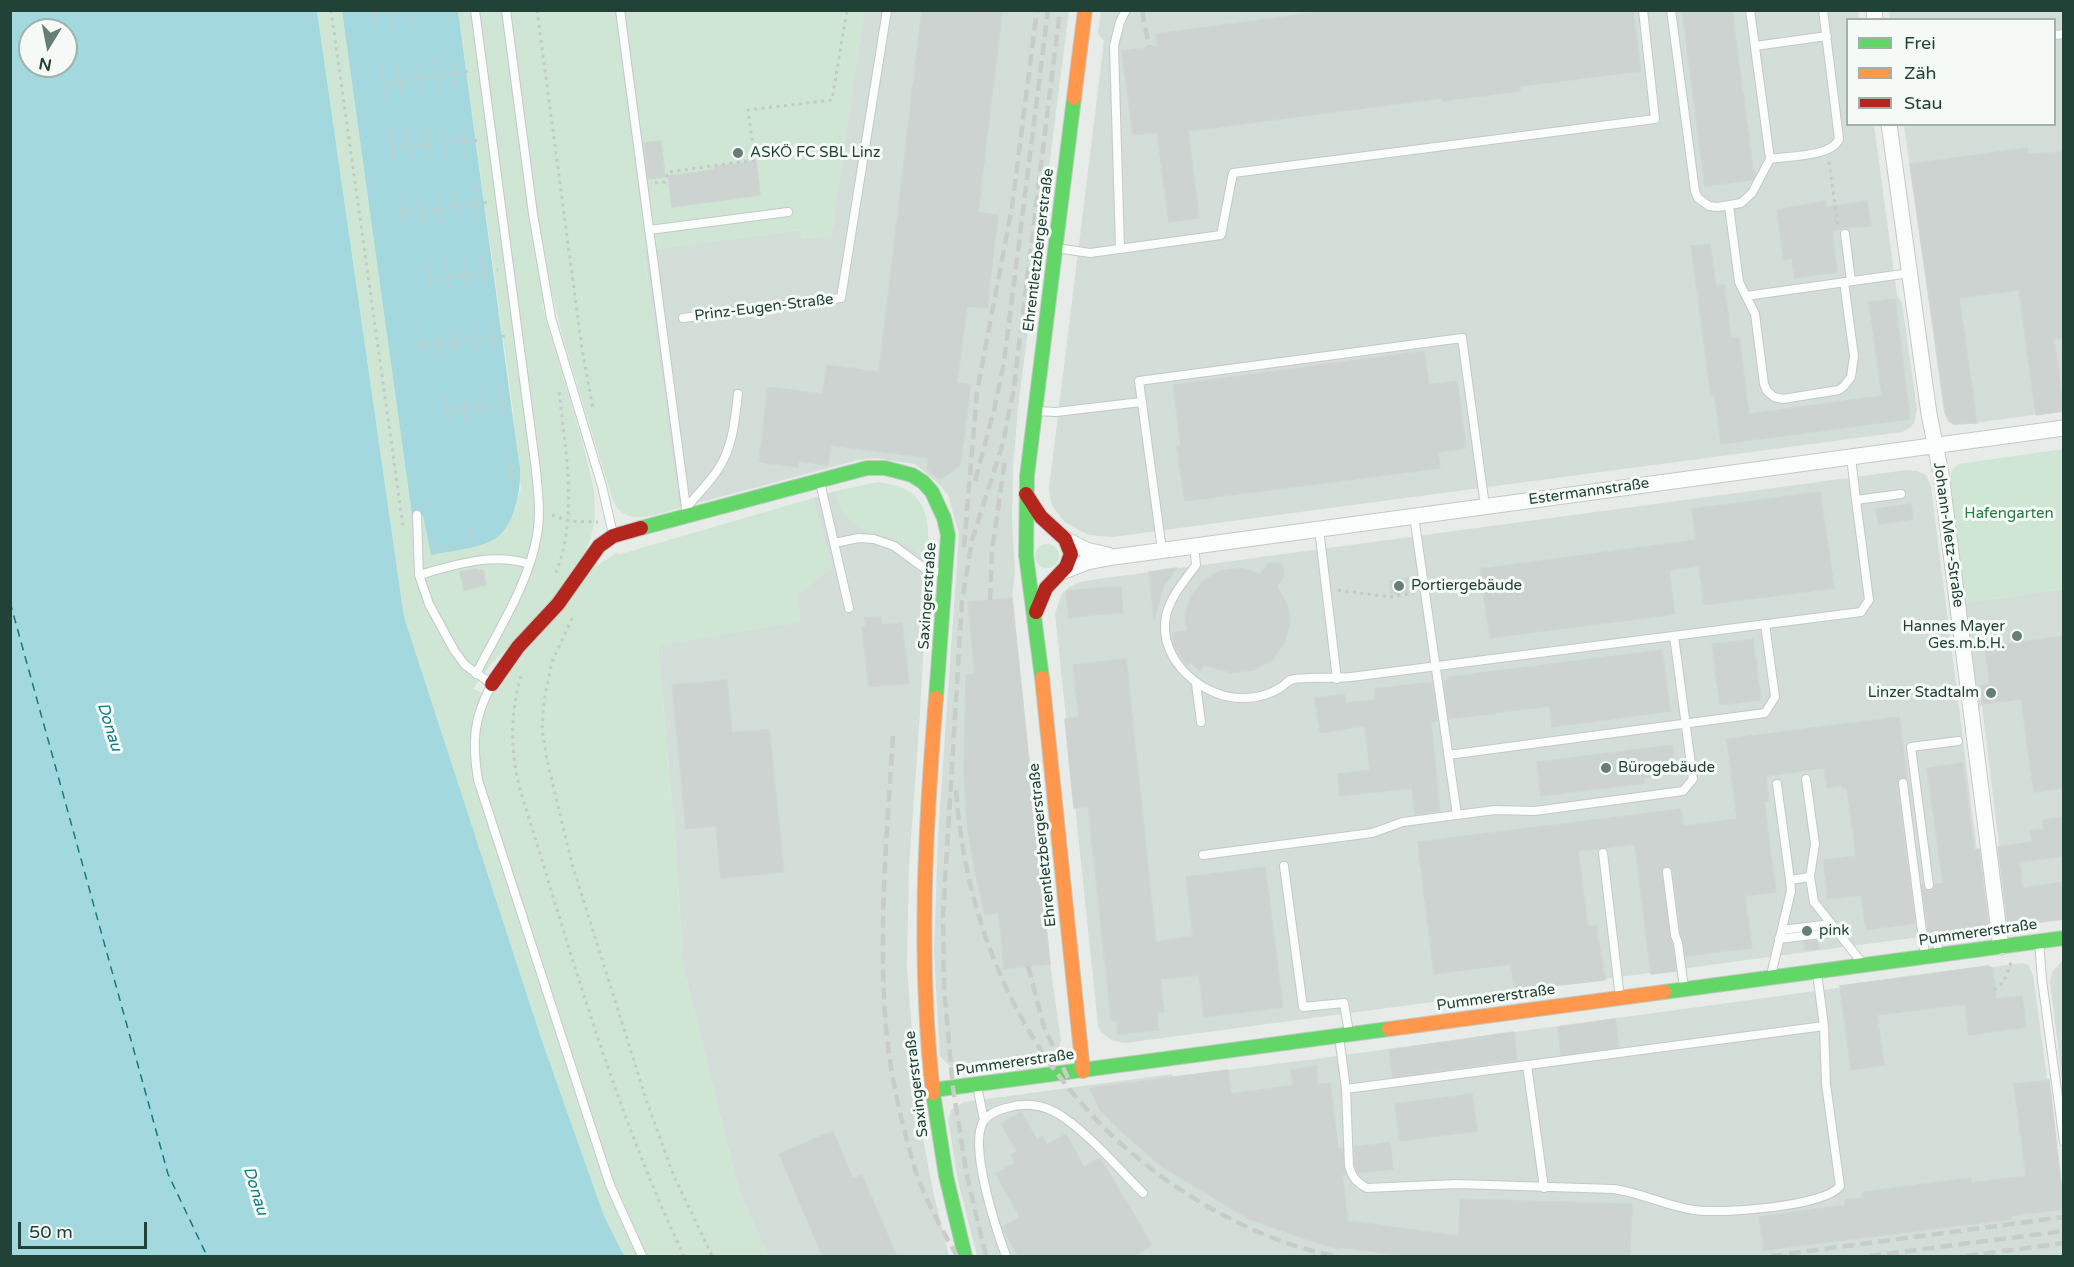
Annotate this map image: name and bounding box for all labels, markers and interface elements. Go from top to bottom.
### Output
north arrow [18,18,78,78]
legend [1846,18,2056,126]
text: Frei [1904,32,1936,54]
text: N [37,53,53,75]
text: Zäh [1904,62,1937,84]
text: Stau [1904,92,1943,114]
place label: ASKÖ FC SBL Linz [750,144,880,162]
marker: ASKÖ FC SBL Linz [731,146,745,160]
street label: Ehrentletzbergerstraße [1020,167,1058,333]
street label: Prinz-Eugen-Straße [693,291,835,325]
street label: Johann-Metz-Straße [1929,461,1967,609]
street label: Estermannstraße [1528,475,1650,509]
park label: Hafengarten [1964,505,2054,523]
street label: Saxingerstraße [915,542,941,650]
place label: Portiergebäude [1411,577,1522,595]
marker: Portiergebäude [1392,579,1406,593]
place label: Hannes Mayer Ges.m.b.H. [1902,618,2005,653]
marker: Hannes Mayer Ges.m.b.H. [2010,629,2024,643]
place label: Linzer Stadtalm [1868,684,1979,702]
marker: Linzer Stadtalm [1984,686,1998,700]
water label: Donau [93,700,125,754]
place label: Bürogebäude [1618,759,1715,777]
marker: Bürogebäude [1599,761,1613,775]
street label: Ehrentletzbergerstraße [1025,762,1061,928]
street label: Pummererstraße [1918,916,2038,950]
place label: pink [1819,922,1850,940]
marker: pink [1800,924,1814,938]
street label: Pummererstraße [1436,981,1556,1015]
street label: Saxingerstraße [902,1030,932,1138]
street label: Pummererstraße [955,1046,1075,1080]
water label: Donau [239,1164,271,1218]
scale bar [21,1210,150,1248]
text: 50 m [29,1221,73,1243]

